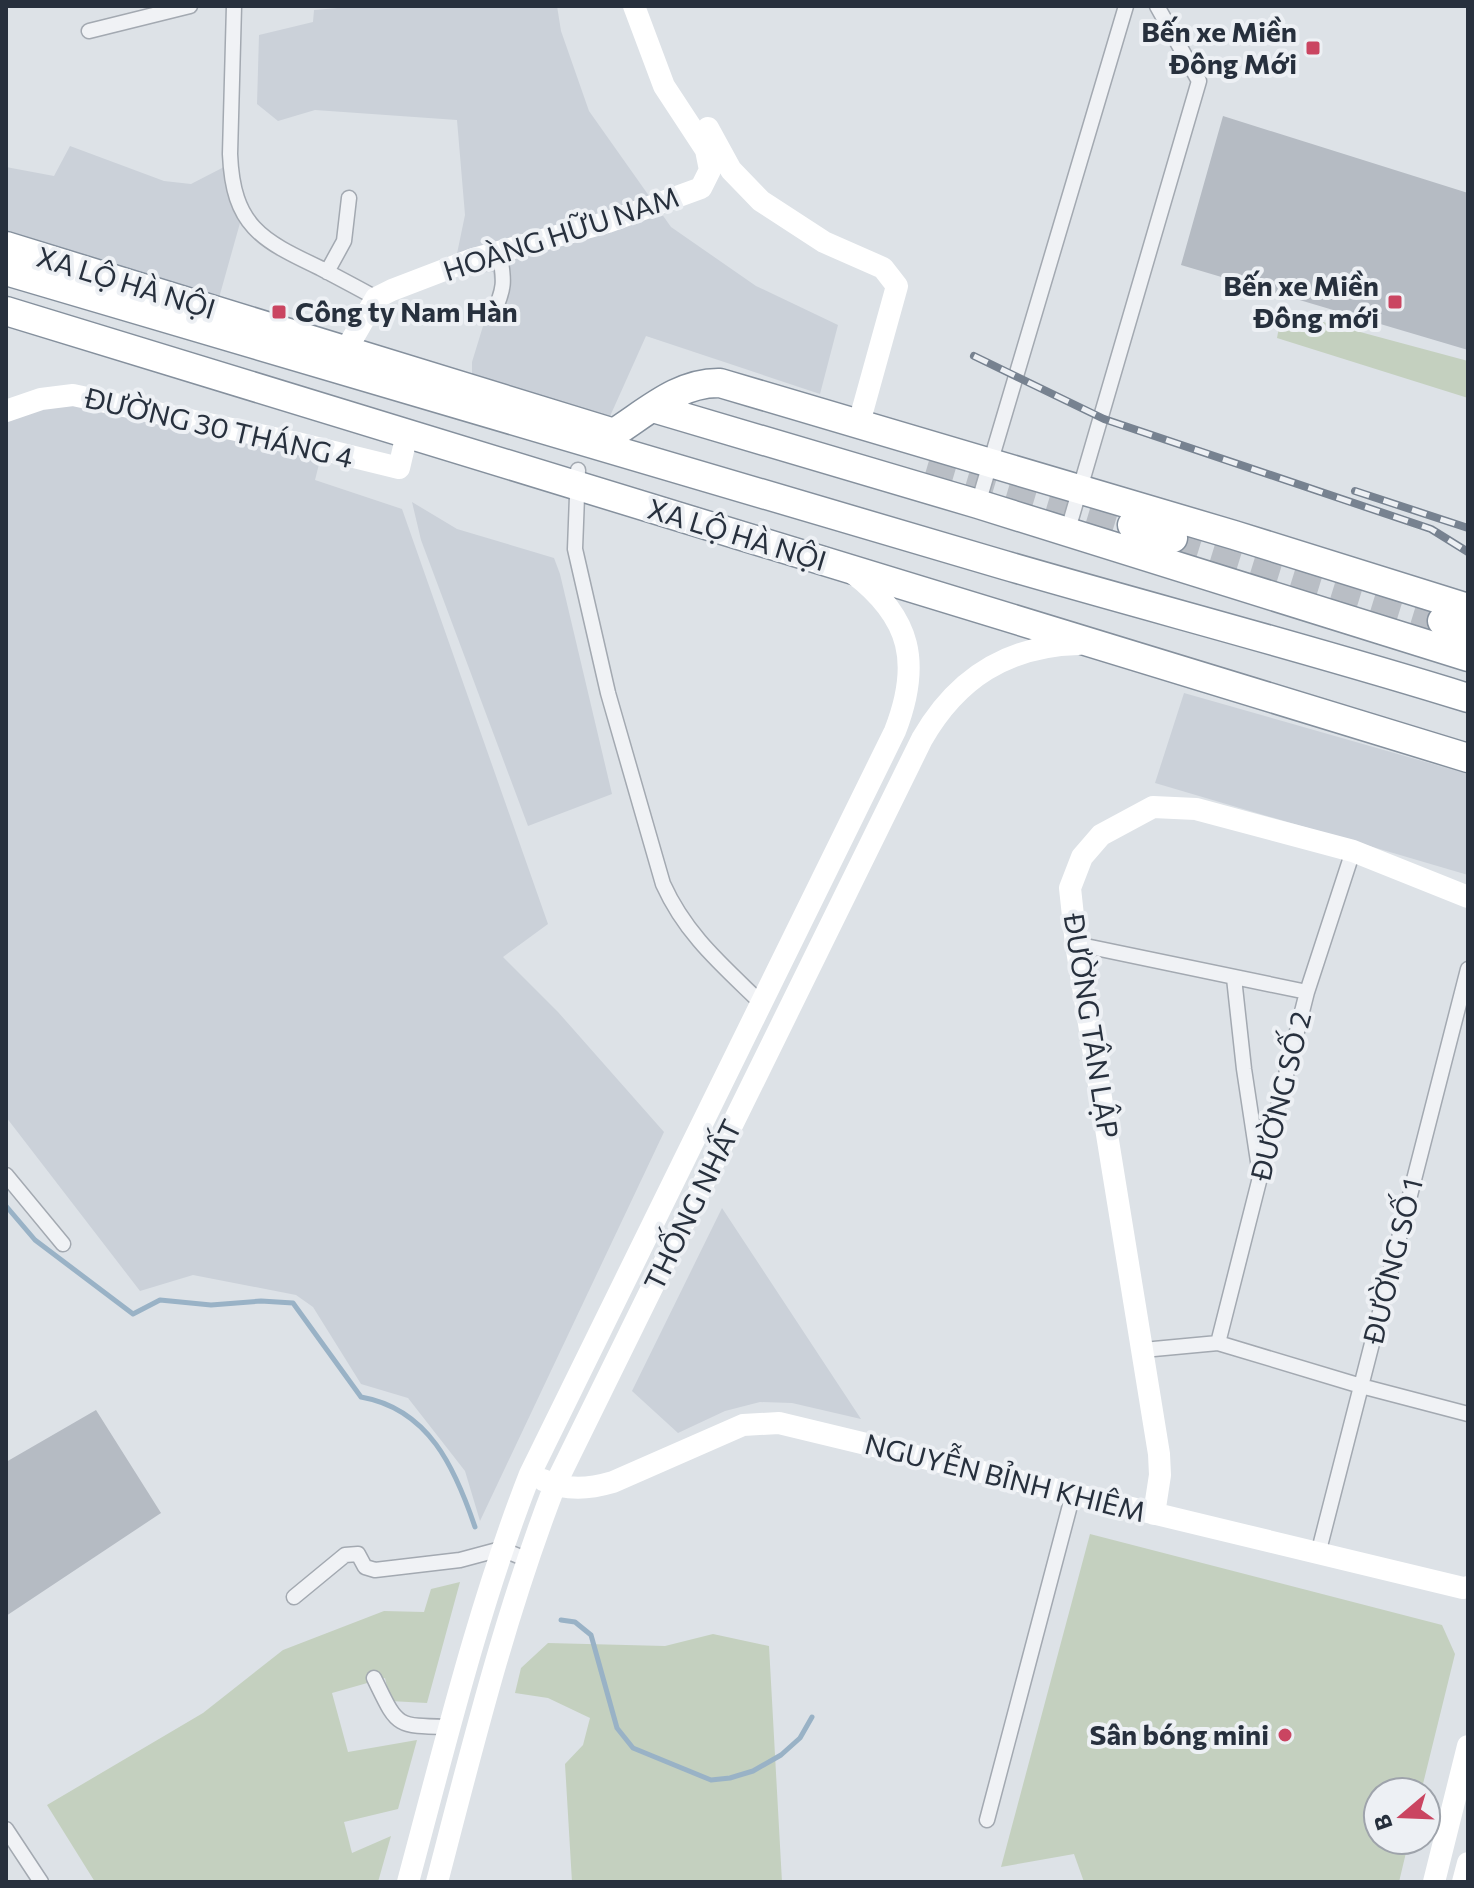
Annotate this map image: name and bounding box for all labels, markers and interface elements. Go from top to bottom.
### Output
place label: Bến xe Miền Đông Mới [1141,14,1297,80]
marker: Bến xe Miền Đông Mới [1304,39,1322,57]
street label: HOÀNG HỮU NAM [439,179,683,287]
street label: XA LỘ HÀ NỘI [33,239,220,325]
place label: Bến xe Miền Đông mới [1223,268,1379,334]
marker: Bến xe Miền Đông mới [1386,293,1404,311]
place label: Công ty Nam Hàn [295,294,518,328]
marker: Công ty Nam Hàn [270,303,288,321]
street label: ĐƯỜNG 30 THÁNG 4 [81,379,357,474]
street label: XA LỘ HÀ NỘI [644,491,831,577]
street label: ĐƯỜNG TÂN LẬP [1057,910,1127,1140]
street label: ĐƯỜNG SỐ 2 [1239,1007,1317,1185]
street label: THỐNG NHẤT [633,1112,748,1295]
street label: ĐƯỜNG SỐ 1 [1352,1174,1429,1348]
street label: NGUYỄN BỈNH KHIÊM [861,1423,1150,1528]
place label: Sân bóng mini [1090,1717,1269,1751]
marker: Sân bóng mini [1276,1726,1294,1744]
north arrow [1362,1776,1442,1856]
text: B [1367,1811,1398,1834]

